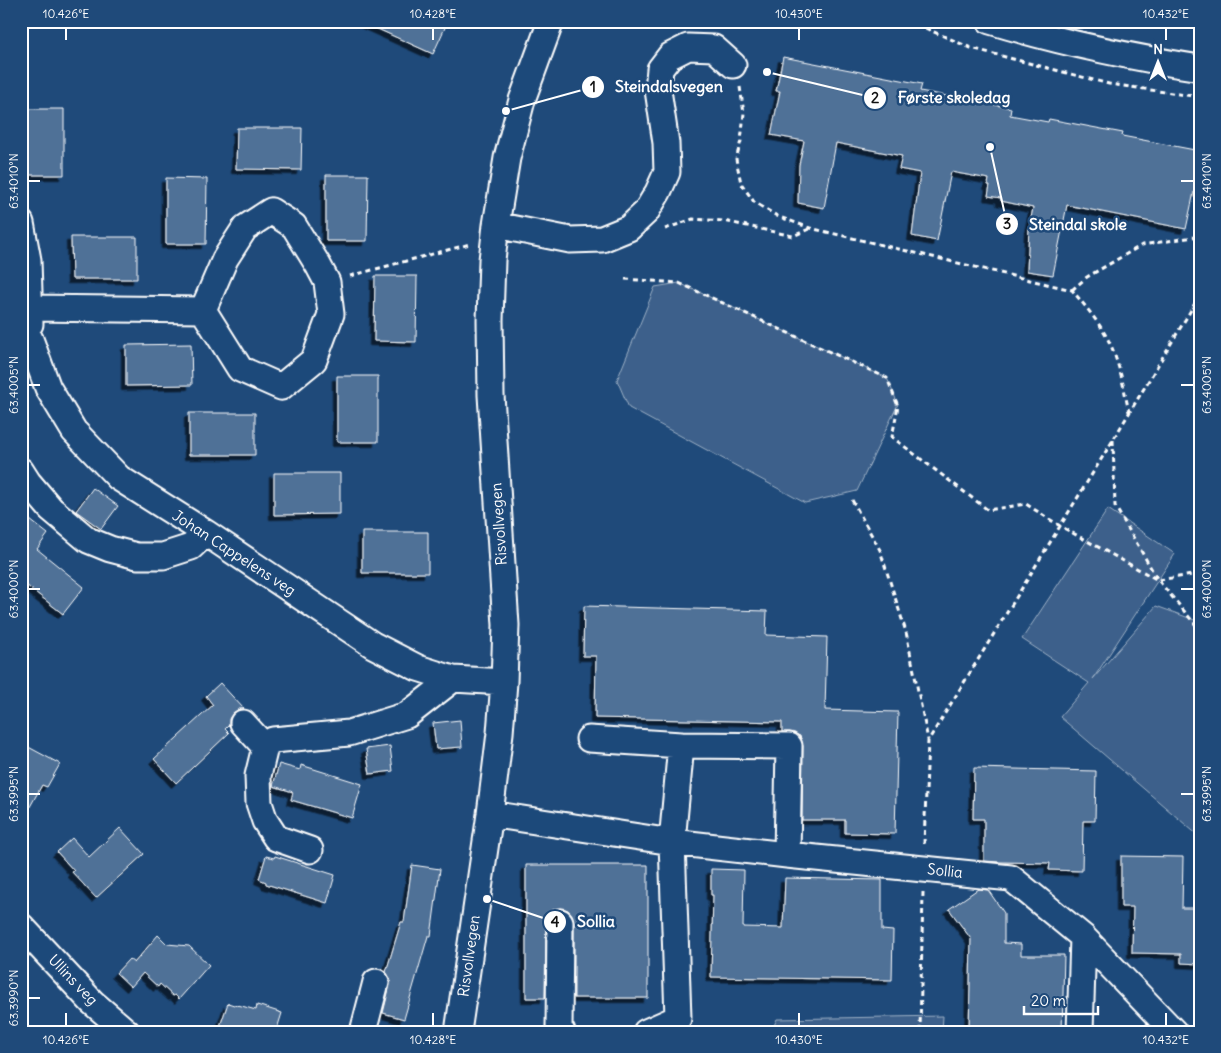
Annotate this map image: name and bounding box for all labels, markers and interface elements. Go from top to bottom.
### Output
text: 10.426°E [43,6,89,21]
text: 10.428°E [410,6,456,21]
text: 10.430°E [775,6,823,21]
text: 10.432°E [1143,6,1189,21]
north arrow [1134,38,1184,88]
text: N [1153,40,1163,58]
callout: Steindalsvegen [580,71,733,102]
text: Steindalsvegen [615,76,723,97]
text: 1 [590,77,596,96]
callout: Første skoledag [863,82,1021,113]
text: Første skoledag [898,87,1010,108]
text: 2 [871,88,879,107]
text: 63.4010°N [6,153,21,209]
text: 63.4010°N [1199,153,1214,209]
callout: Steindal skole [994,208,1137,239]
text: 3 [1003,214,1011,233]
text: Steindal skole [1029,214,1127,234]
text: 63.4005°N [6,356,21,414]
text: 63.4005°N [1199,356,1214,414]
street label: Risvollvegen [486,482,511,566]
street label: Johan Cappelens veg [169,506,300,600]
text: 63.4000°N [6,560,21,618]
text: 63.4000°N [1199,560,1214,618]
text: 63.3995°N [6,766,21,822]
text: 63.3995°N [1199,766,1214,822]
street label: Sollia [926,859,964,882]
callout: Sollia [542,906,625,937]
text: Sollia [577,911,615,931]
text: 4 [551,912,560,931]
street label: Risvollvegen [453,913,484,998]
street label: Ullins veg [45,950,102,1009]
text: 63.3990°N [6,969,21,1027]
scale bar [1024,983,1097,1015]
text: 20 m [1031,991,1066,1010]
text: 10.426°E [43,1032,89,1047]
text: 10.428°E [410,1032,456,1047]
text: 10.430°E [775,1032,823,1047]
text: 10.432°E [1143,1032,1189,1047]

